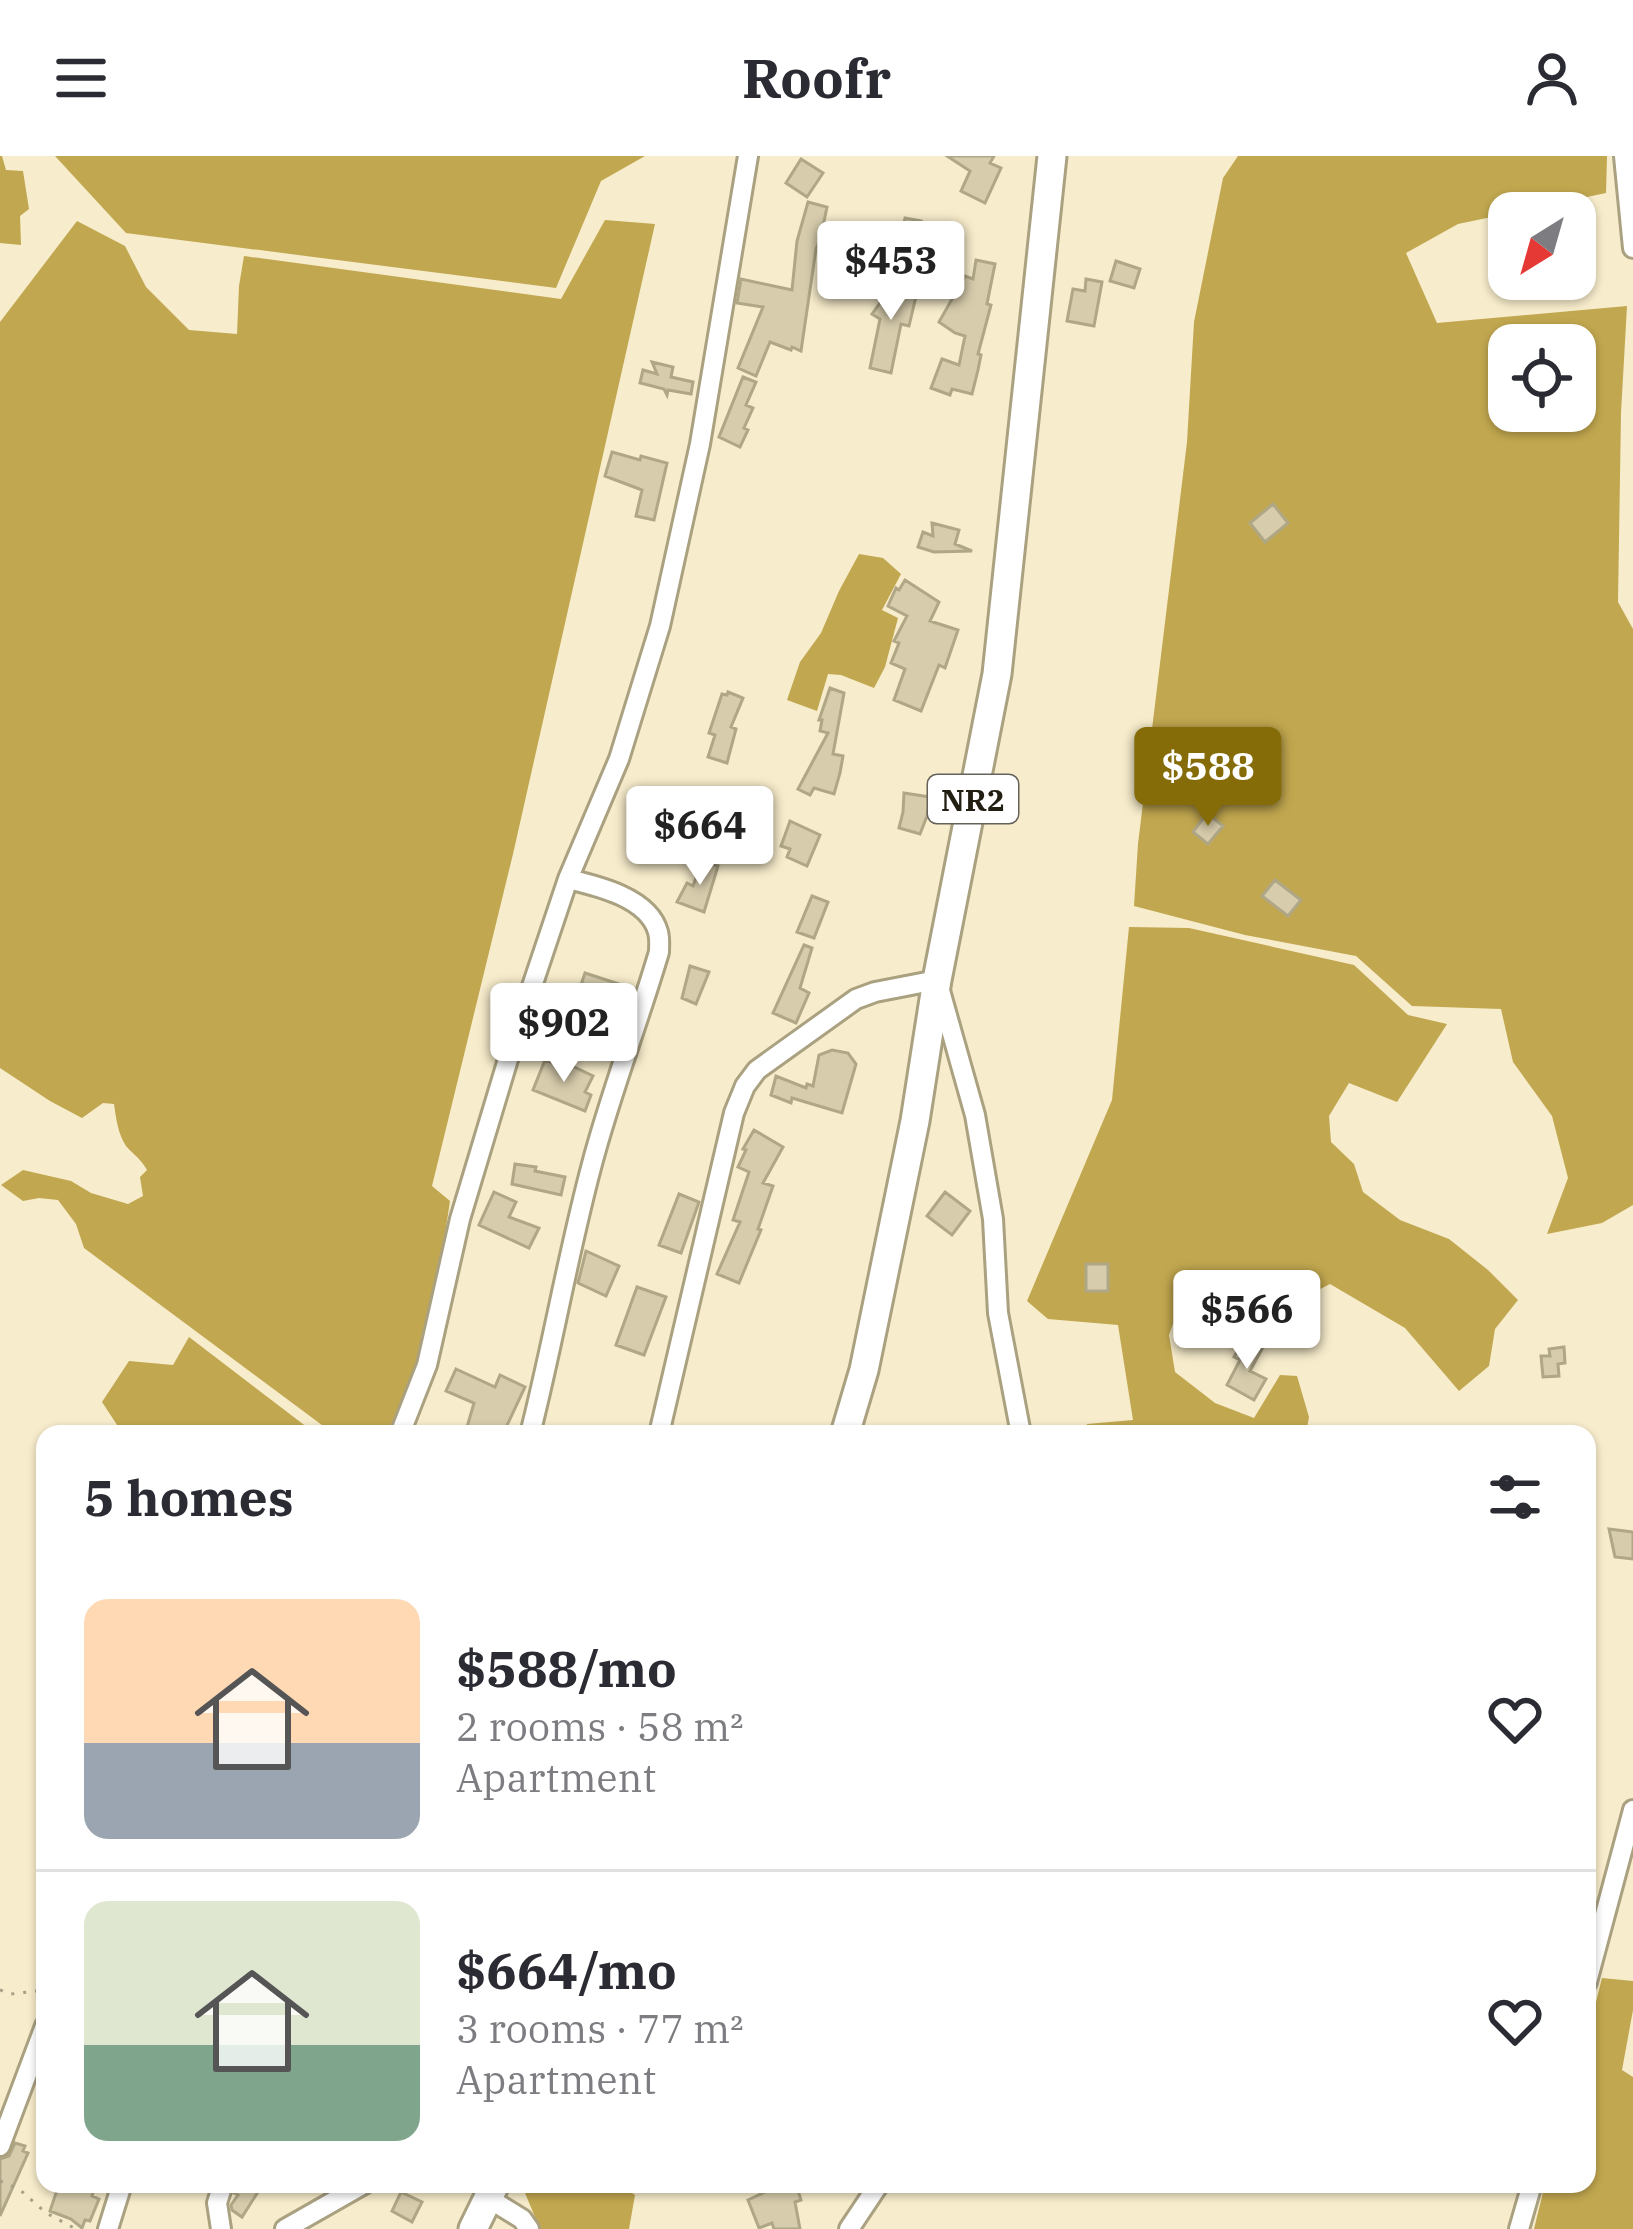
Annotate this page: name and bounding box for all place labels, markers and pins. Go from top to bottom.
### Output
pin: $453 [820,221,962,323]
pin: $588 [1137,727,1279,829]
pin: $664 [629,786,771,888]
pin: $902 [493,983,635,1085]
pin: $566 [1176,1270,1318,1372]

